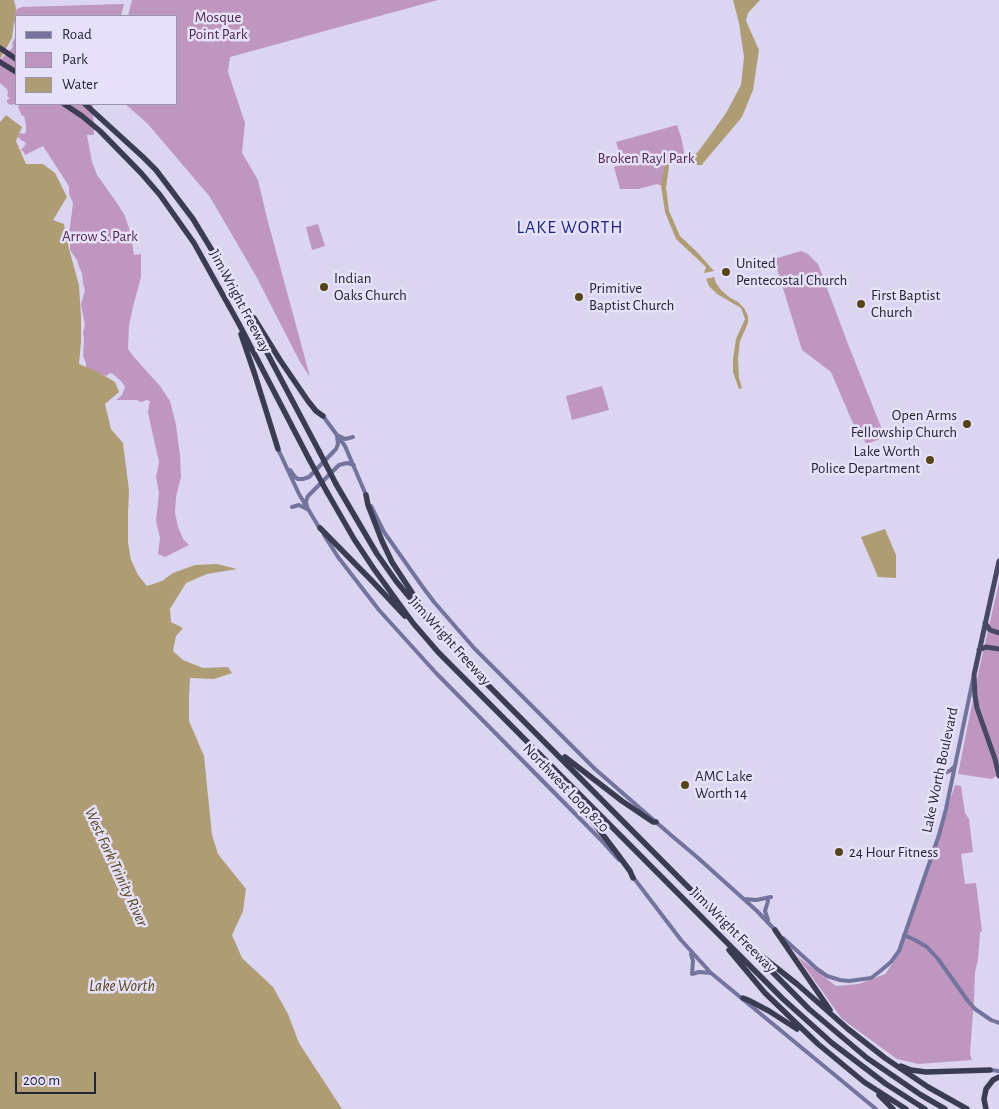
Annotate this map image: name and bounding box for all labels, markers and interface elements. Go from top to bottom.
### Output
park label: Mosque Point Park [188,8,248,43]
legend [15,15,178,105]
text: Road [62,27,92,42]
text: Park [62,52,88,67]
text: Water [62,77,98,92]
park label: Broken Rayl Park [597,149,695,167]
district label: LAKE WORTH [515,217,625,239]
park label: Arrow S. Park [62,227,138,245]
street label: Jim Wright Freeway [205,246,275,356]
place label: United Pentecostal Church [736,254,847,289]
marker: United Pentecostal Church [720,266,732,278]
place label: Indian Oaks Church [334,269,407,304]
place label: Primitive Baptist Church [589,279,674,314]
marker: Indian Oaks Church [318,281,330,293]
place label: First Baptist Church [871,286,940,321]
marker: Primitive Baptist Church [573,291,585,303]
marker: First Baptist Church [855,298,867,310]
place label: Open Arms Fellowship Church [851,406,957,441]
marker: Open Arms Fellowship Church [961,418,973,430]
place label: Lake Worth Police Department [811,442,920,477]
marker: Lake Worth Police Department [924,454,936,466]
street label: Jim Wright Freeway [405,593,495,689]
street label: Lake Worth Boulevard [918,706,962,834]
street label: Northwest Loop 820 [519,740,613,836]
place label: AMC Lake Worth 14 [695,767,752,802]
marker: AMC Lake Worth 14 [679,779,691,791]
water label: West Fork Trinity River [80,805,152,929]
place label: 24 Hour Fitness [849,843,938,861]
marker: 24 Hour Fitness [833,846,845,858]
street label: Jim Wright Freeway [686,883,780,977]
water label: Lake Worth [89,976,155,996]
scale bar [18,1062,99,1094]
text: 200 m [23,1073,60,1088]

